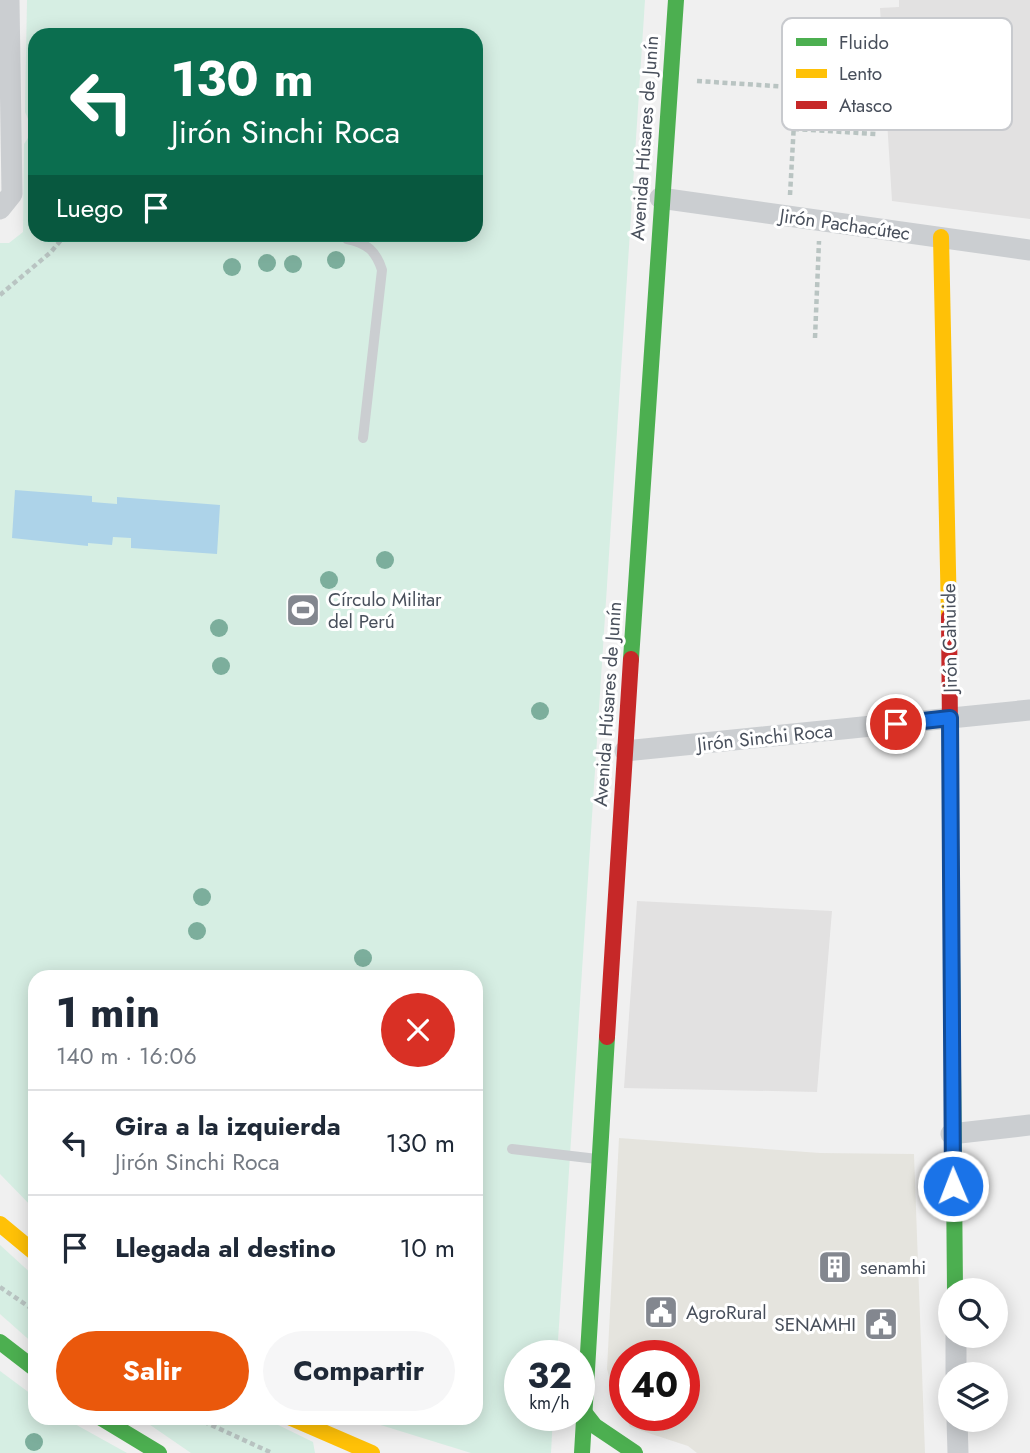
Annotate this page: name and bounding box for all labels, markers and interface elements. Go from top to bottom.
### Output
legend [782,18,1012,130]
text: Fluido [839,29,889,56]
street label: Avenida Húsares de Junín [624,35,665,241]
text: 130 m [171,44,314,114]
icon: left [56,56,147,147]
text: Lento [839,60,882,87]
text: Atasco [839,92,892,119]
text: Jirón Sinchi Roca [171,109,400,155]
text: Luego [56,189,123,227]
icon: arrive [137,189,175,227]
street label: Jirón Pachacútec [775,202,912,247]
street label: Jirón Cahuide [935,583,964,696]
place label: Círculo Militar del Perú [328,586,442,635]
sports icon: Círculo Militar del Perú [284,591,322,629]
street label: Avenida Húsares de Junín [587,601,628,807]
pin [866,694,926,754]
icon: arrive [877,705,915,743]
street label: Jirón Sinchi Roca [693,717,834,758]
text: 1 min [56,982,160,1043]
button: close [381,993,455,1067]
text: 140 m · 16:06 [56,1039,197,1073]
text: Gira a la izquierda [115,1107,341,1145]
icon: left [56,1124,94,1162]
text: 130 m [385,1124,455,1162]
text: Jirón Sinchi Roca [115,1145,280,1179]
position arrow [916,1149,990,1223]
icon: arrive [56,1229,94,1267]
text: Llegada al destino [115,1229,336,1267]
text: 10 m [400,1229,455,1267]
building icon: senamhi [816,1248,854,1286]
place label: senamhi [860,1254,926,1281]
map controls [938,1278,1008,1432]
button: search [938,1278,1008,1348]
public building icon: AgroRural [642,1293,680,1331]
place label: AgroRural [686,1299,767,1326]
public building icon: SENAMHI [862,1305,900,1343]
place label: SENAMHI [774,1311,856,1338]
button: Salir [56,1331,249,1411]
button: Compartir [263,1331,455,1411]
speed limit sign: 40 [609,1340,700,1431]
text: 32 [527,1351,572,1401]
button: layers [938,1362,1008,1432]
text: km/h [529,1390,570,1416]

